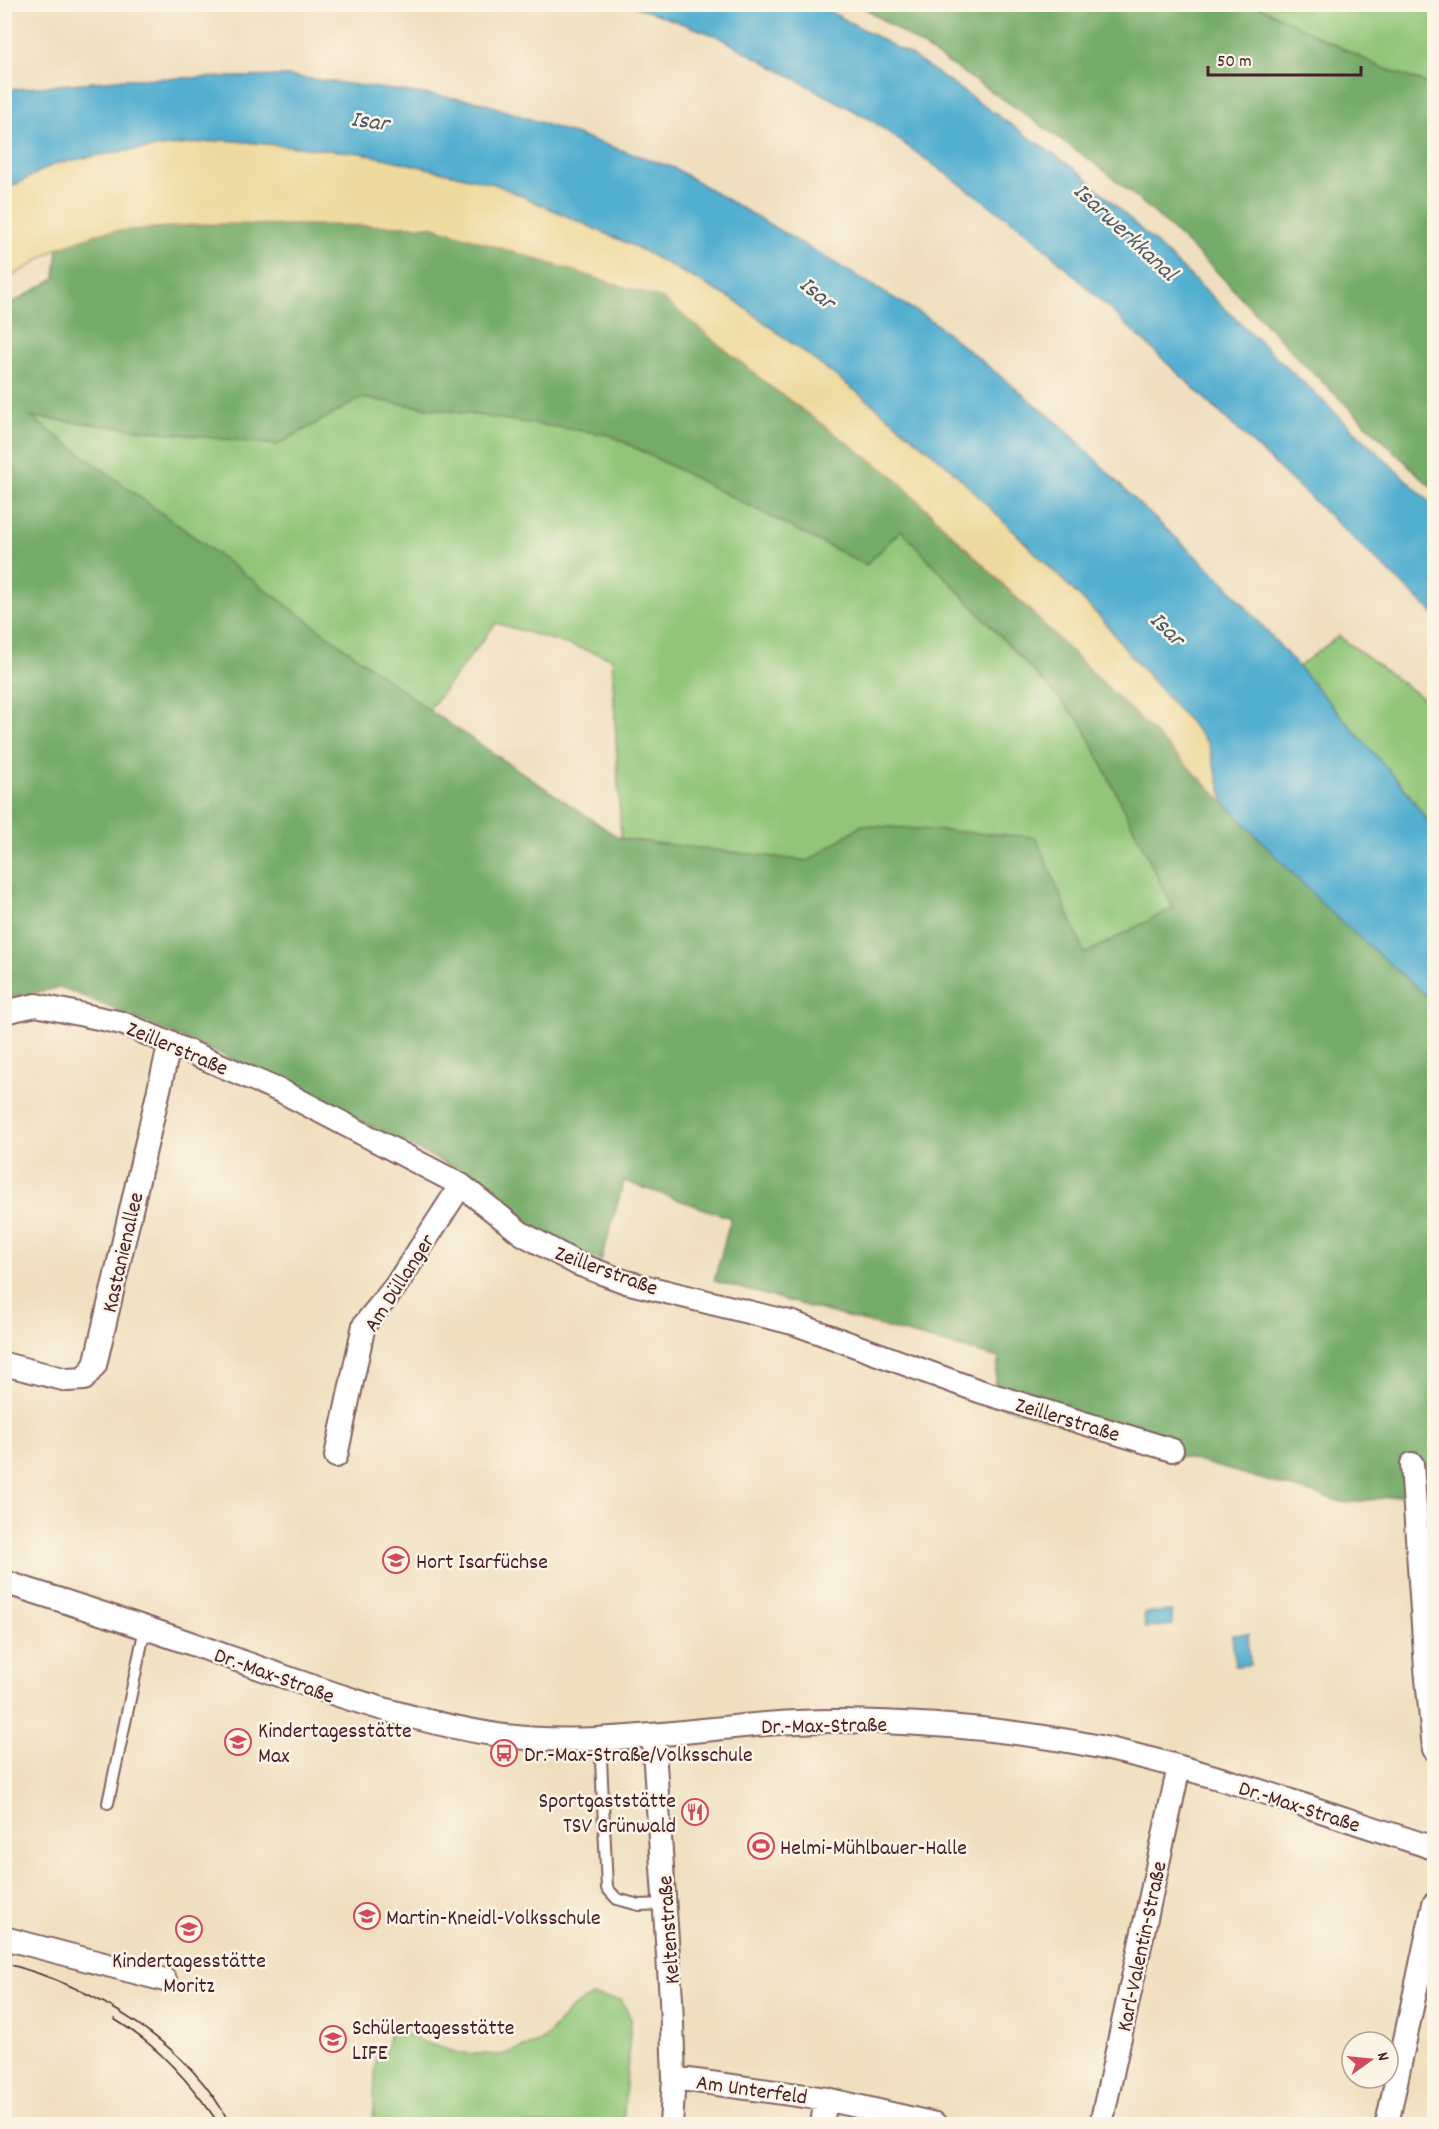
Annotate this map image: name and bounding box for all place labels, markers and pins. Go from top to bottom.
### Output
school or university icon: Hort Isarfüchse [381,1545,411,1575]
place label: Hort Isarfüchse [416,1548,548,1579]
place label: Kindertagesstätte Max [258,1717,412,1773]
school or university icon: Kindertagesstätte Max [223,1727,253,1757]
bus stop icon: Dr.-Max-Straße/Volksschule [489,1738,519,1768]
place label: Dr.-Max-Straße/Volksschule [524,1741,753,1772]
place label: Sportgaststätte TSV Grünwald [538,1787,676,1843]
restaurant icon: Sportgaststätte TSV Grünwald [680,1797,710,1827]
sports icon: Helmi-Mühlbauer-Halle [746,1831,776,1861]
place label: Helmi-Mühlbauer-Halle [780,1834,967,1865]
school or university icon: Martin-Kneidl-Volksschule [352,1901,382,1931]
place label: Martin-Kneidl-Volksschule [386,1904,601,1935]
school or university icon: Kindertagesstätte Moritz [174,1914,204,1944]
place label: Kindertagesstätte Moritz [112,1947,266,2003]
place label: Schülertagesstätte LIFE [352,2014,514,2070]
school or university icon: Schülertagesstätte LIFE [318,2024,348,2054]

